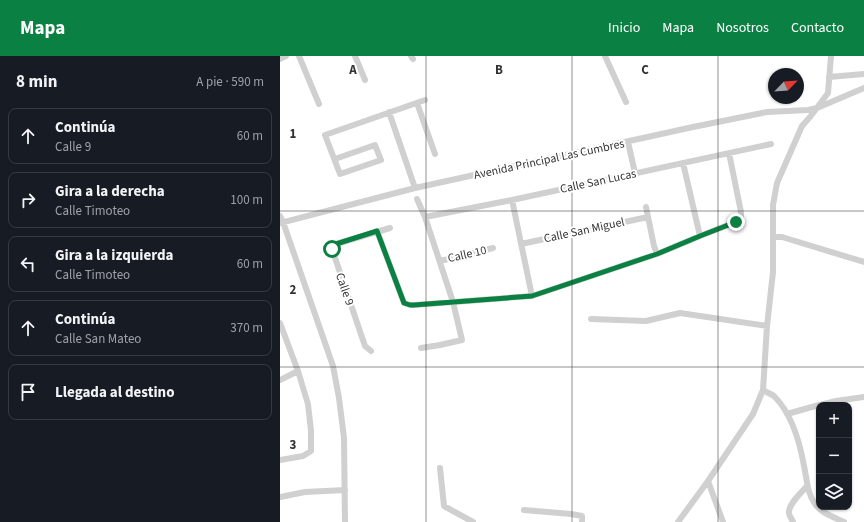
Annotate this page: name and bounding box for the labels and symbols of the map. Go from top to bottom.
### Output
text: A [348,61,357,79]
text: B [495,61,503,79]
text: C [641,61,649,79]
north arrow [768,68,804,104]
text: 1 [290,125,297,143]
street label: Avenida Principal Las Cumbres [472,135,626,184]
street label: Calle San Lucas [558,165,638,198]
route end [727,213,745,231]
street label: Calle San Miguel [542,214,626,247]
route start [323,240,341,258]
street label: Calle 10 [446,242,488,267]
street label: Calle 9 [331,271,358,308]
text: 2 [290,281,297,299]
text: 3 [290,436,297,454]

